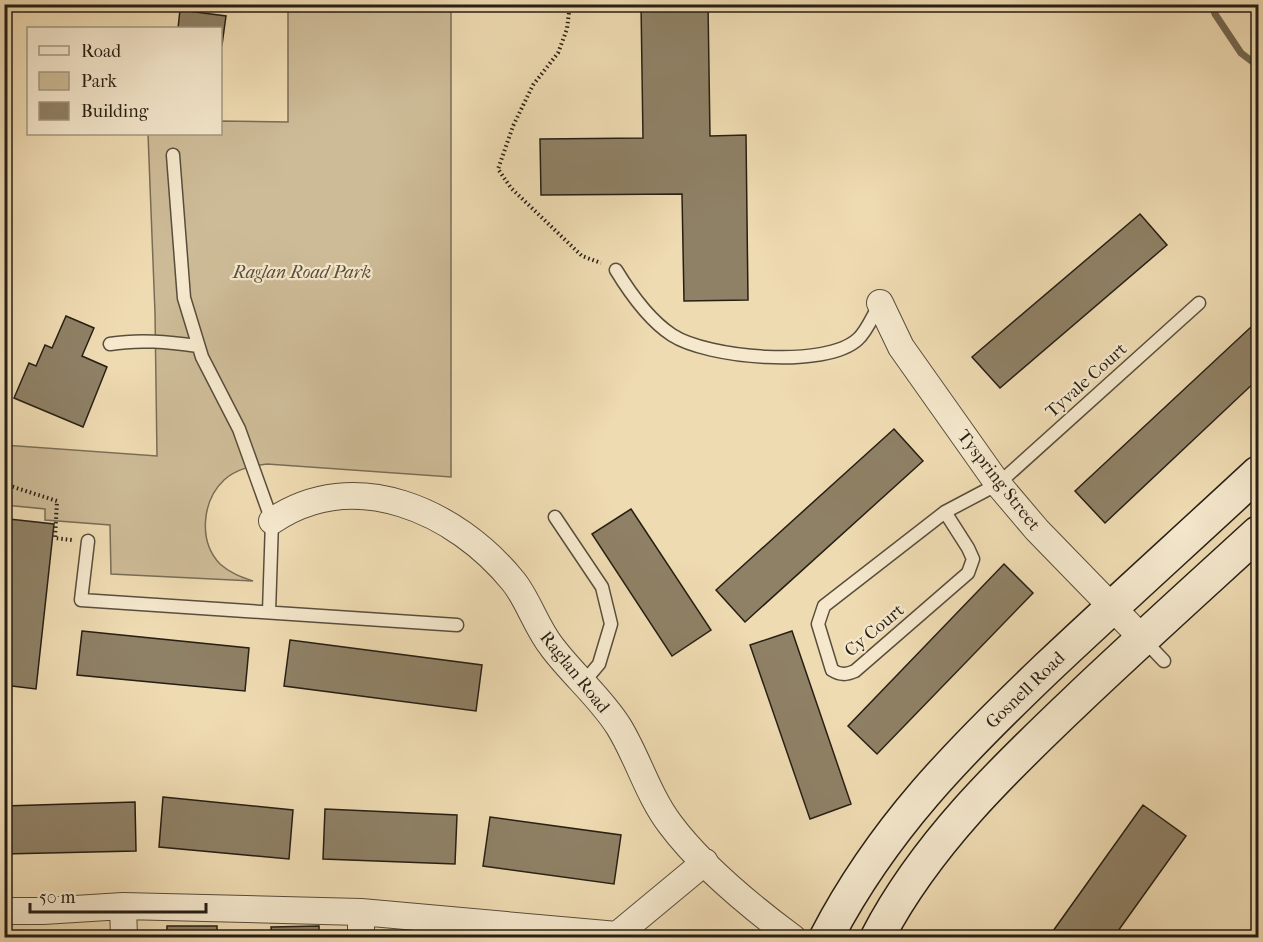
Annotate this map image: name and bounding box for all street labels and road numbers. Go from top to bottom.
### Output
street label: Tyvale Court [1042,338,1132,422]
street label: Tyspring Street [953,426,1045,535]
street label: Cy Court [840,599,909,661]
street label: Raglan Road [535,627,614,718]
street label: Gosnell Road [982,647,1069,733]

